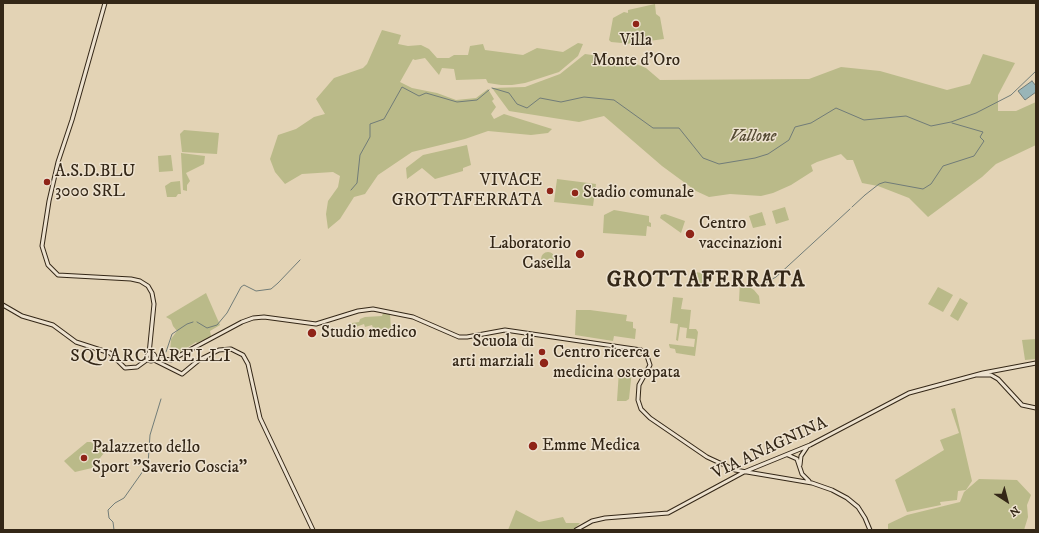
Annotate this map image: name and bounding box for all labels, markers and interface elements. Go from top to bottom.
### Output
marker: Villa Monte d'Oro [631,19,641,29]
place label: Villa Monte d'Oro [592,31,680,71]
park label: Vallone [730,127,776,147]
place label: A.S.D.BLU 3000 SRL [55,162,136,202]
place label: VIVACE GROTTAFERRATA [392,171,542,211]
marker: A.S.D.BLU 3000 SRL [42,177,52,187]
place label: Stadio comunale [583,183,694,203]
marker: VIVACE GROTTAFERRATA [545,186,555,196]
marker: Stadio comunale [570,188,580,198]
place label: Centro vaccinazioni [699,214,782,254]
marker: Centro vaccinazioni [684,228,696,240]
place label: Laboratorio Casella [489,234,571,274]
marker: Laboratorio Casella [574,248,586,260]
district label: GROTTAFERRATA [607,269,805,295]
place label: Studio medico [321,323,417,343]
marker: Studio medico [306,327,318,339]
place label: Scuola di arti marziali [452,332,534,372]
place label: Centro ricerca e medicina osteopata [553,343,680,383]
district label: SQUARCIARELLI [70,346,232,368]
marker: Scuola di arti marziali [537,347,547,357]
marker: Centro ricerca e medicina osteopata [538,357,550,369]
street label: VIA ANAGNINA [709,413,831,485]
place label: Emme Medica [542,436,640,456]
place label: Palazzetto dello Sport "Saverio Coscia" [92,438,247,478]
marker: Emme Medica [527,440,539,452]
marker: Palazzetto dello Sport "Saverio Coscia" [79,453,89,463]
north arrow [987,481,1027,521]
text: N [1006,502,1022,519]

